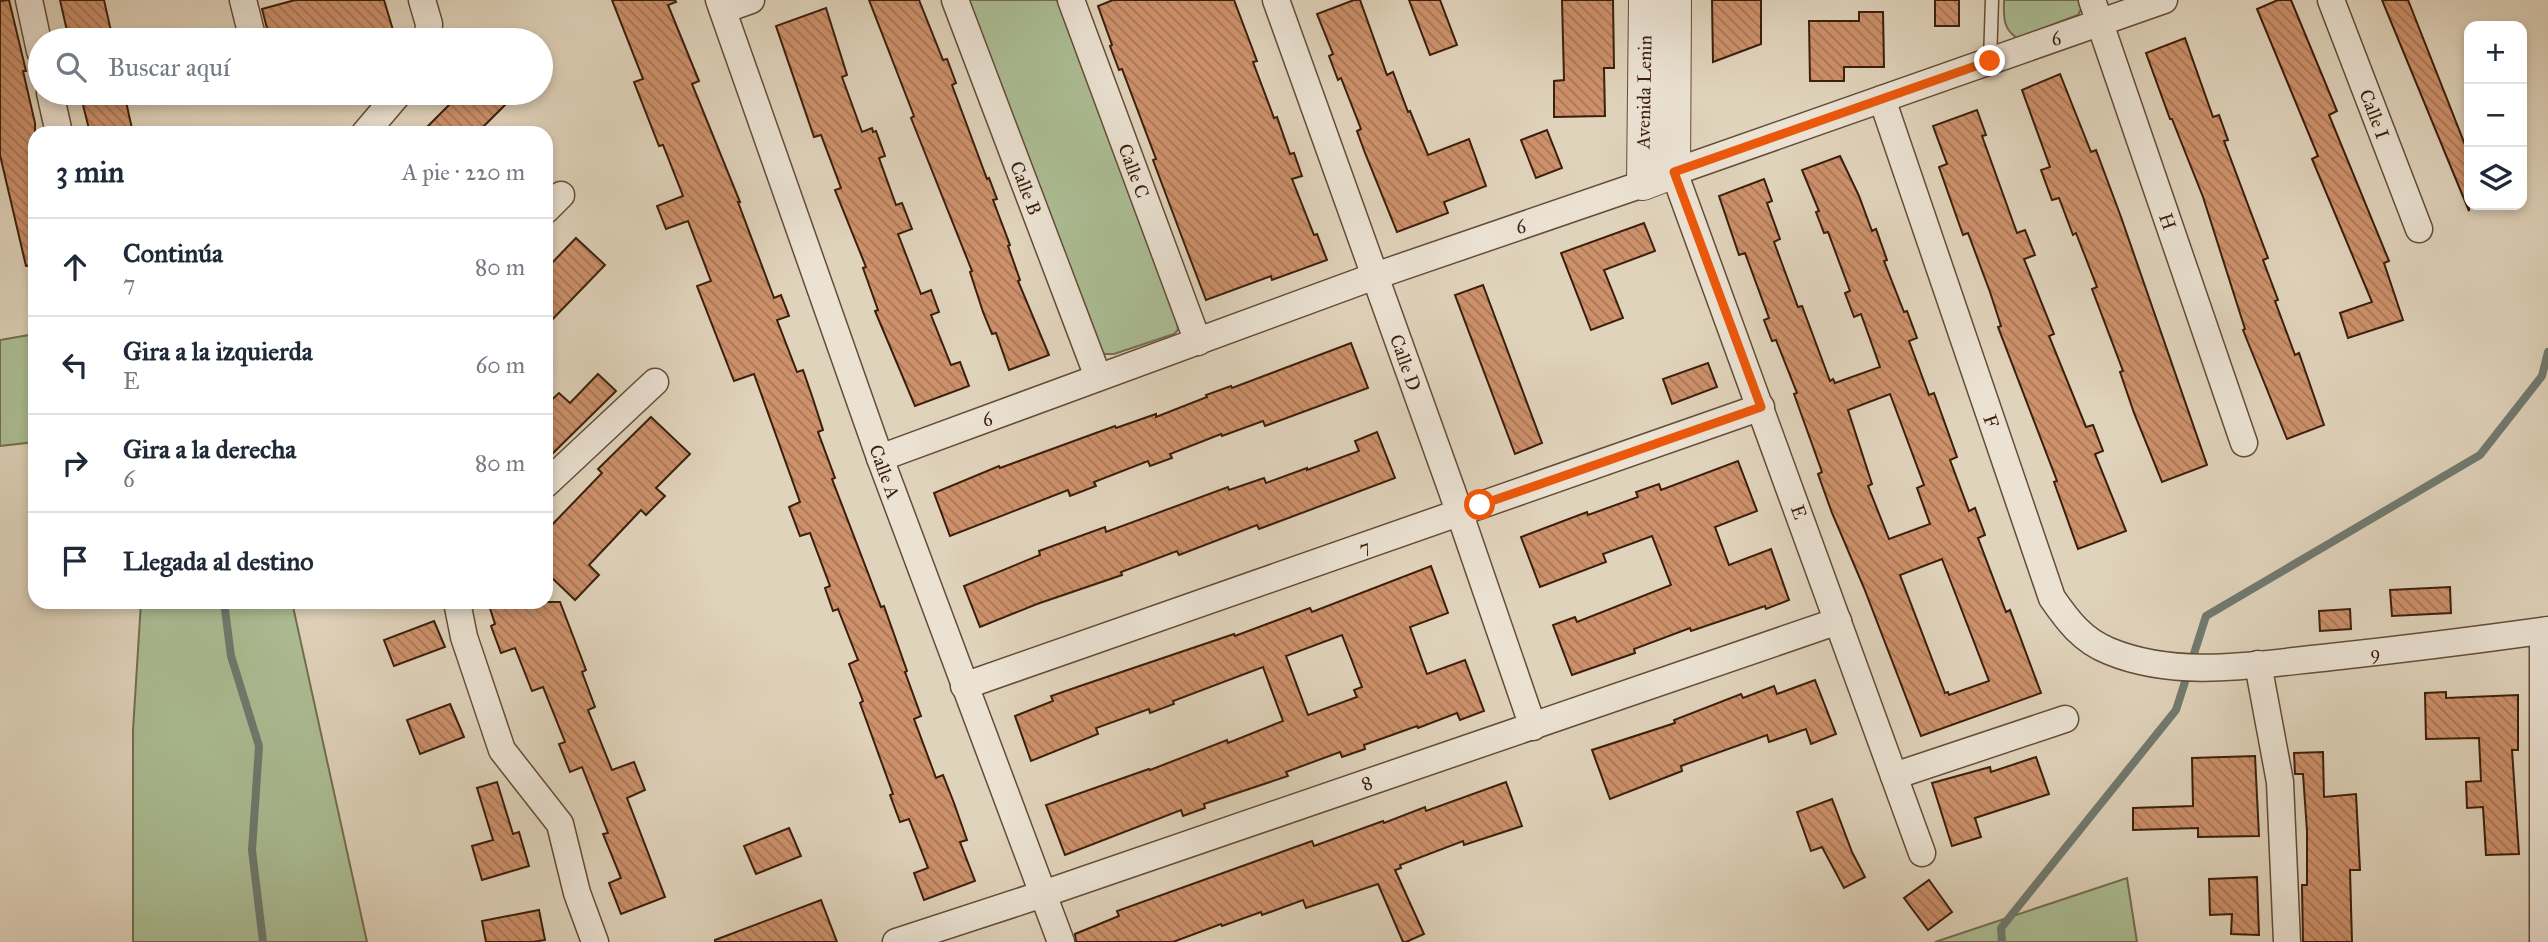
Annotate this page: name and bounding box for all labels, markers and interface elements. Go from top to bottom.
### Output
map controls [2464,21,2527,210]
button: + [2464,21,2527,84]
street label: 6 [2047,25,2065,51]
search box [28,28,553,105]
street label: Avenida Lenin [1631,35,1656,150]
route end [1974,45,2005,76]
icon: search [52,48,90,86]
text: Buscar aquí [108,51,230,83]
button: − [2464,84,2527,147]
street label: Calle I [2355,86,2395,142]
street label: Calle C [1114,140,1155,201]
button: layers [2464,147,2527,210]
text: 3 min [56,154,124,190]
text: A pie · 220 m [402,158,525,186]
street label: Calle B [1006,158,1047,218]
street label: H [2154,210,2181,233]
street label: 6 [1512,213,1530,239]
text: Continúa [123,237,223,269]
icon: ahead [56,248,94,286]
text: 80 m [475,253,525,281]
text: 7 [123,269,135,297]
street label: Calle D [1385,331,1427,394]
text: Gira a la izquierda [123,335,313,367]
icon: left [56,346,94,384]
text: 60 m [476,351,525,379]
text: E [123,367,139,395]
street label: 6 [978,406,997,431]
street label: F [1979,411,2005,431]
text: Gira a la derecha [123,433,296,465]
street label: Calle A [865,441,906,502]
icon: right [56,444,94,482]
text: 80 m [475,449,525,477]
text: 6 [123,465,135,493]
route start [1464,489,1495,520]
street label: E [1786,502,1812,523]
street label: 7 [1356,533,1373,558]
icon: arrive [56,542,94,580]
text: Llegada al destino [123,545,314,577]
street label: 9 [2369,640,2381,664]
street label: 8 [1358,770,1375,795]

